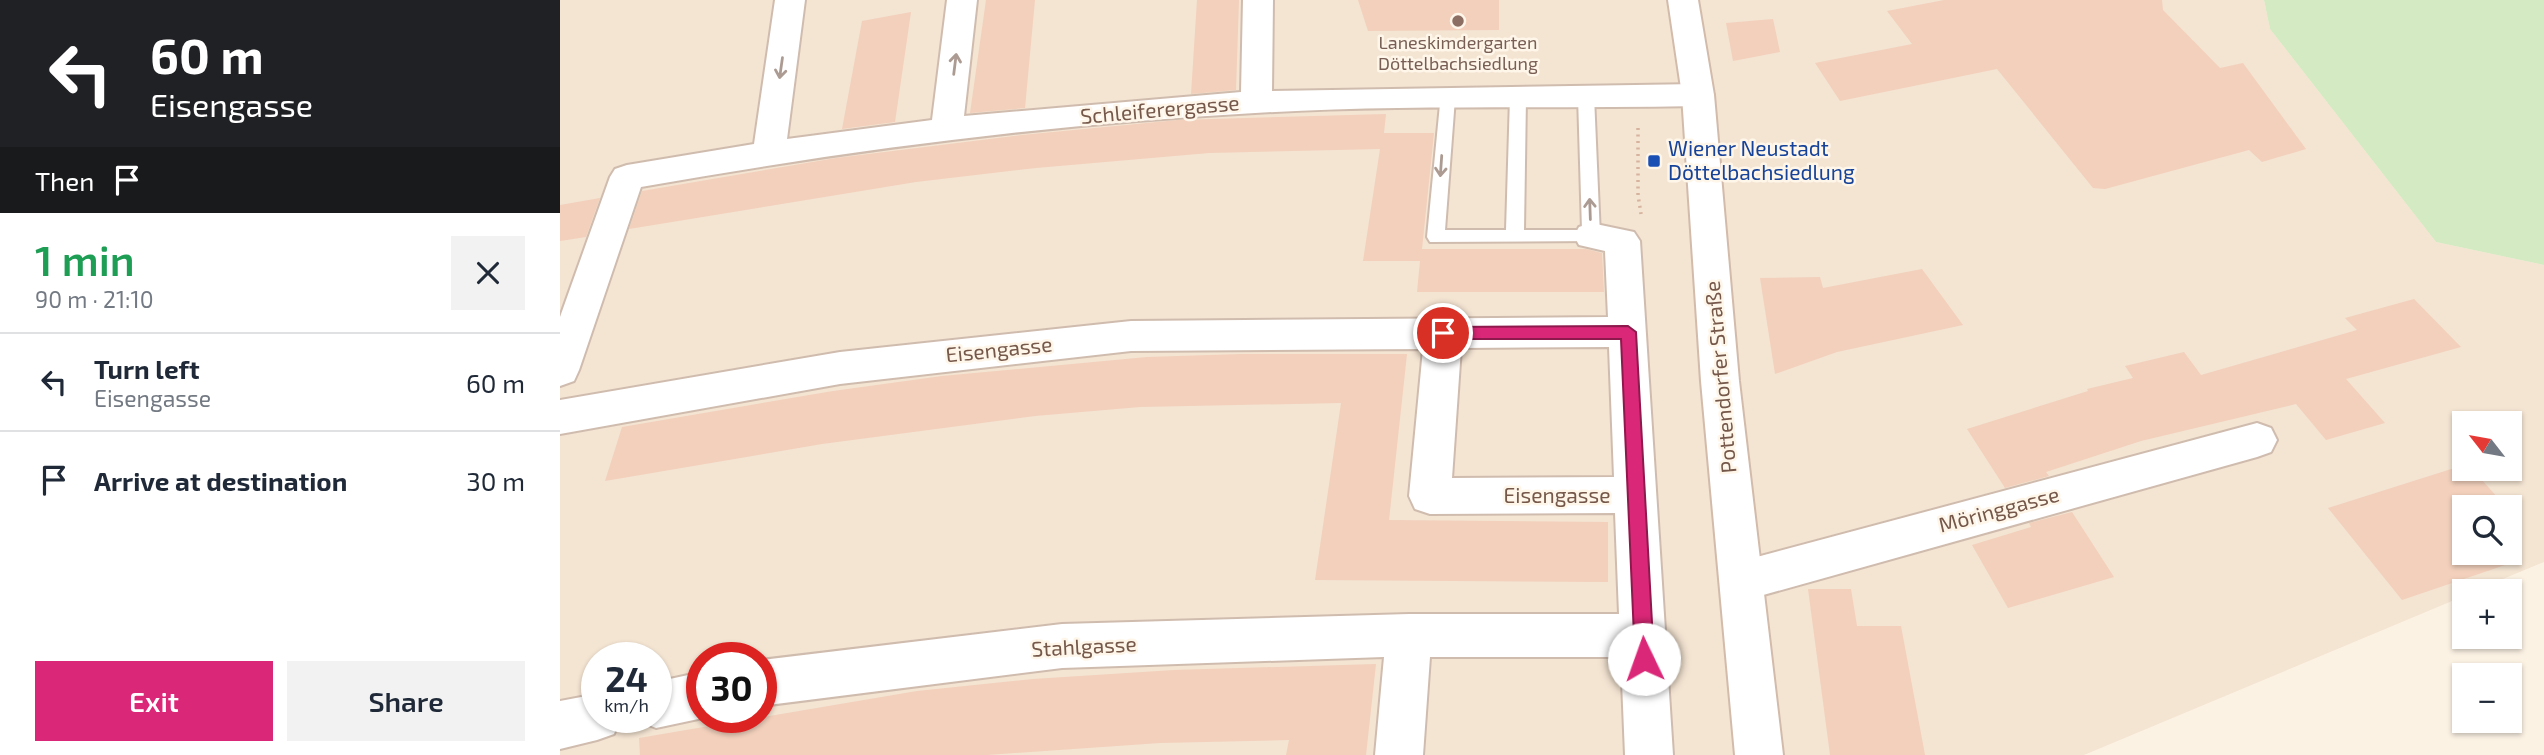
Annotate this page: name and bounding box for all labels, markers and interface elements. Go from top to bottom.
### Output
marker: Laneskimdergarten Döttelbachsiedlung [1450,13,1466,29]
text: 60 m [150,25,264,84]
icon: left [35,28,126,119]
place label: Laneskimdergarten Döttelbachsiedlung [1378,31,1538,74]
one-way arrow [948,53,961,76]
one-way arrow [774,56,787,78]
text: Eisengasse [150,85,313,123]
street label: Schleiferergasse [1079,89,1240,128]
place label: Wiener Neustadt Döttelbachsiedlung [1668,135,1855,184]
marker: Wiener Neustadt Döttelbachsiedlung [1646,153,1662,169]
one-way arrow [1435,154,1448,177]
icon: arrive [108,161,146,199]
text: Then [35,165,94,196]
one-way arrow [1583,198,1596,221]
text: 1 min [35,234,135,284]
button: close [451,236,525,310]
street label: Pottendorfer Straße [1699,280,1740,474]
text: 90 m · 21:10 [35,285,154,313]
pin [1413,303,1473,363]
icon: arrive [1424,314,1462,352]
street label: Eisengasse [944,330,1053,367]
text: Turn left [94,353,200,384]
icon: left [35,363,73,401]
text: 60 m [466,367,525,398]
text: Eisengasse [94,384,211,412]
north arrow [2452,411,2522,481]
map controls [2452,411,2522,733]
icon: arrive [35,461,73,499]
text: Arrive at destination [94,465,347,496]
text: 30 m [466,465,525,496]
street label: Möringgasse [1936,480,2062,537]
street label: Eisengasse [1504,482,1610,507]
button: search [2452,495,2522,565]
button: + [2452,579,2522,649]
position arrow [1607,622,1681,696]
street label: Stahlgasse [1031,630,1137,661]
speed limit sign: 30 [686,642,777,733]
text: 24 [605,657,648,699]
button: Exit [35,661,273,741]
button: Share [287,661,525,741]
button: − [2452,663,2522,733]
text: km/h [604,694,649,716]

